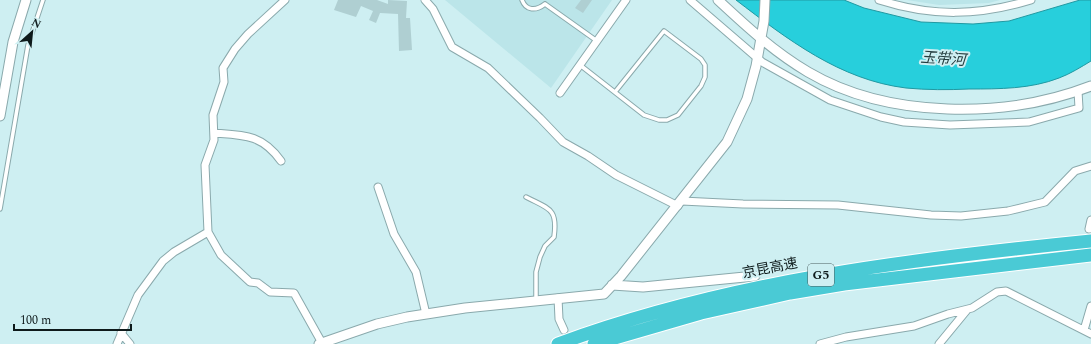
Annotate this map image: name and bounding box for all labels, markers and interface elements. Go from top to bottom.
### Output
north arrow [12,12,52,52]
text: N [28,14,44,33]
water label: 玉带河 [920,46,969,72]
street label: 京昆高速 [741,252,799,284]
road number: G5 [808,264,834,286]
scale bar [14,306,131,332]
text: 100 m [20,311,51,330]

